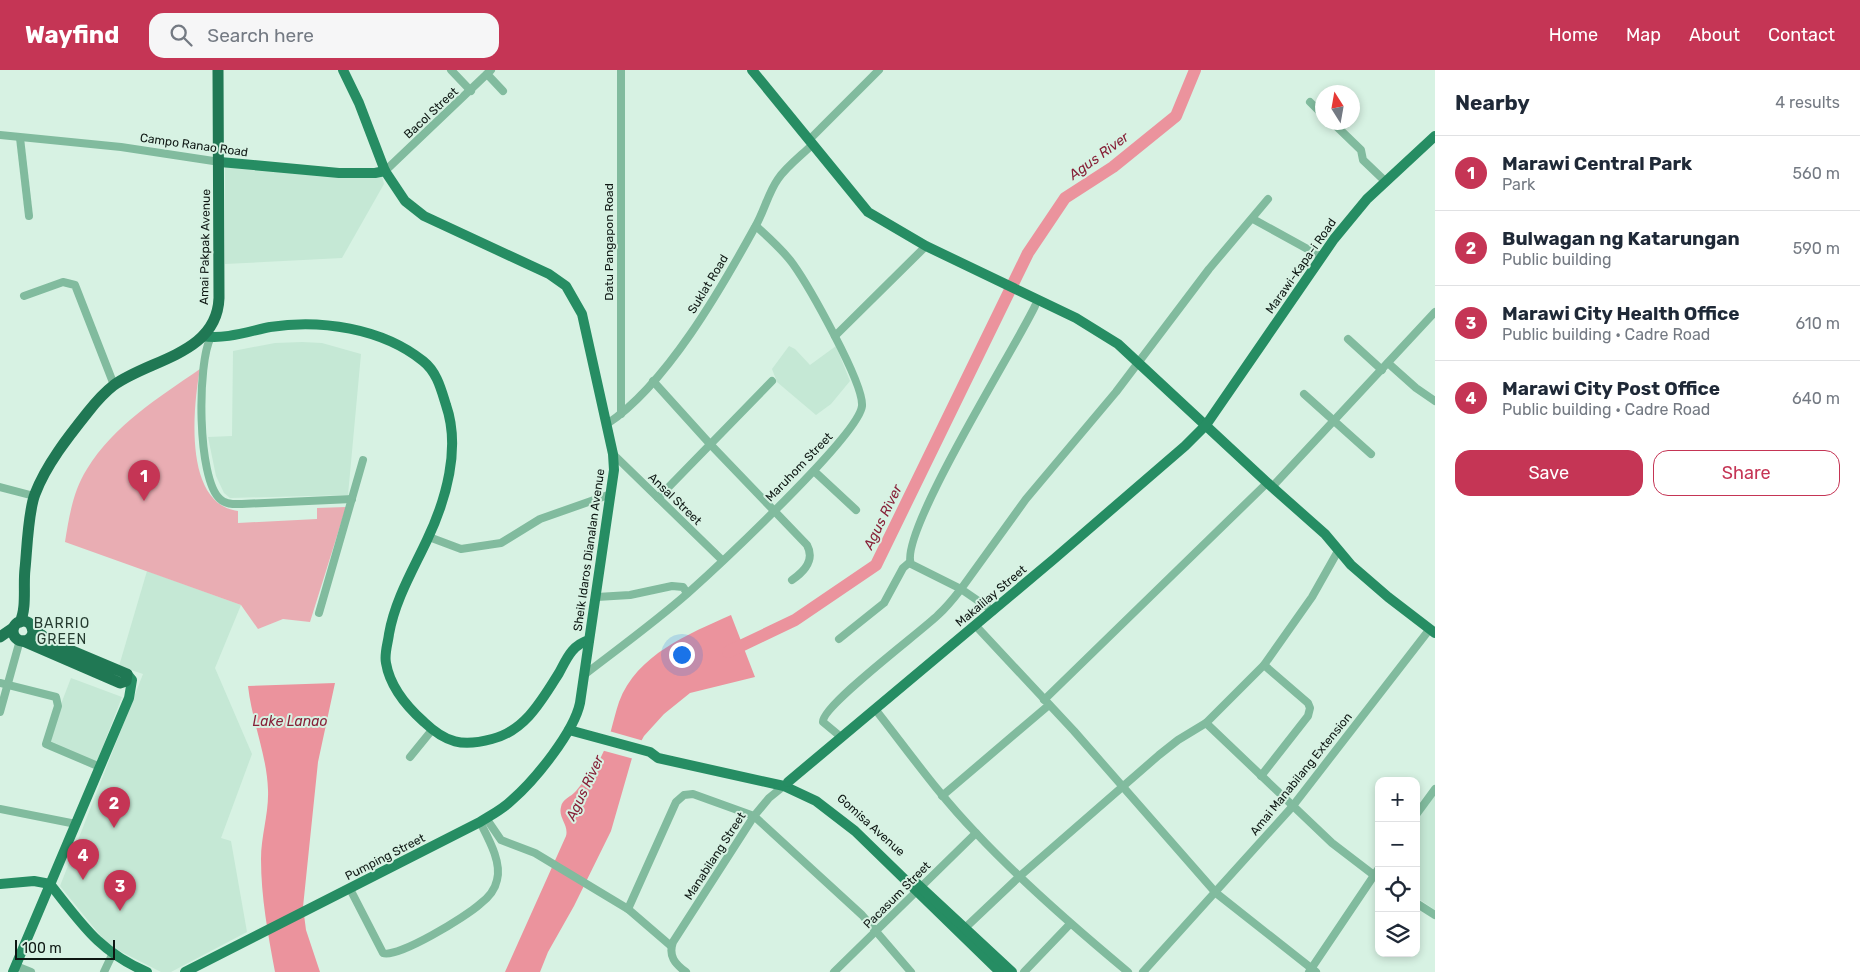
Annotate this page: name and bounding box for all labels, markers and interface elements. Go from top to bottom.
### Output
search box [149,13,499,58]
text: Wayfind [25,21,119,49]
icon: search [167,21,195,49]
text: Search here [207,24,314,47]
text: Home [1549,24,1598,46]
text: Map [1626,24,1661,46]
text: About [1689,24,1740,46]
text: Contact [1768,24,1835,46]
street label: Bacol Street [401,84,461,142]
north arrow [1315,85,1360,130]
text: Nearby [1455,90,1530,115]
text: 4 results [1775,93,1840,112]
water label: Agus River [1065,128,1133,184]
street label: Campo Ranao Road [139,130,249,160]
text: Marawi Central Park [1502,152,1692,175]
text: 1 [1467,164,1475,183]
text: 560 m [1793,164,1840,183]
text: Park [1502,175,1535,194]
street label: Datu Pangapon Road [602,183,616,301]
street label: Amai Pakpak Avenue [197,189,213,305]
street label: Marawi-Kapa-i Road [1263,216,1339,316]
text: Bulwagan ng Katarungan [1502,227,1740,250]
text: 2 [1466,239,1476,258]
text: 590 m [1793,239,1840,258]
text: Public building [1502,250,1612,269]
street label: Suklat Road [685,252,731,316]
text: Marawi City Health Office [1502,302,1740,325]
text: 3 [1466,314,1476,333]
text: 610 m [1796,314,1840,333]
text: Public building · Cadre Road [1502,325,1710,344]
text: Marawi City Post Office [1502,377,1720,400]
text: 4 [1466,389,1476,408]
text: 640 m [1792,389,1840,408]
text: Public building · Cadre Road [1502,400,1710,419]
street label: Maruhom Street [763,429,836,504]
button: Save [1455,450,1643,496]
button: Share [1653,450,1840,496]
pin: 1 [128,460,160,501]
street label: Sheik Idaros Dianalan Avenue [571,468,607,632]
street label: Ansal Street [645,470,705,528]
water label: Agus River [860,481,906,553]
street label: Makalilay Street [953,562,1029,630]
district label: BARRIO GREEN [34,615,90,648]
your location [669,642,695,668]
street label: Amai Manabilang Extension [1247,710,1355,838]
water label: Lake Lanao [253,713,327,730]
water label: Agus River [562,752,608,824]
map controls [1375,777,1420,957]
button: + [1375,777,1420,822]
pin: 2 [98,787,130,828]
street label: Gomisa Avenue [834,791,908,859]
street label: Manabilang Street [681,809,749,902]
button: − [1375,822,1420,867]
street label: Pumping Street [343,831,428,883]
pin: 4 [67,839,99,880]
street label: Pacasum Street [861,858,934,931]
button: locate [1375,867,1420,912]
pin: 3 [104,870,136,911]
button: layers [1375,912,1420,957]
scale bar [15,937,115,960]
text: 100 m [22,940,62,957]

